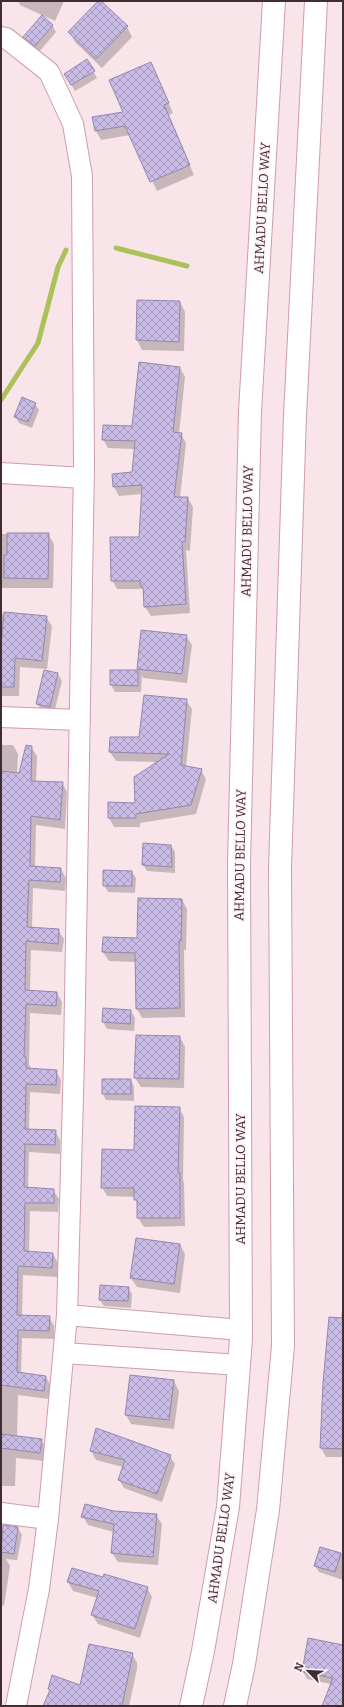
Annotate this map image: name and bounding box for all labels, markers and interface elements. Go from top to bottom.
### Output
street label: AHMADU BELLO WAY [251,141,273,274]
street label: AHMADU BELLO WAY [238,464,256,597]
street label: AHMADU BELLO WAY [231,788,249,921]
street label: AHMADU BELLO WAY [233,1112,248,1245]
street label: AHMADU BELLO WAY [204,1471,238,1604]
north arrow [288,1651,328,1691]
text: N [292,1660,307,1674]

